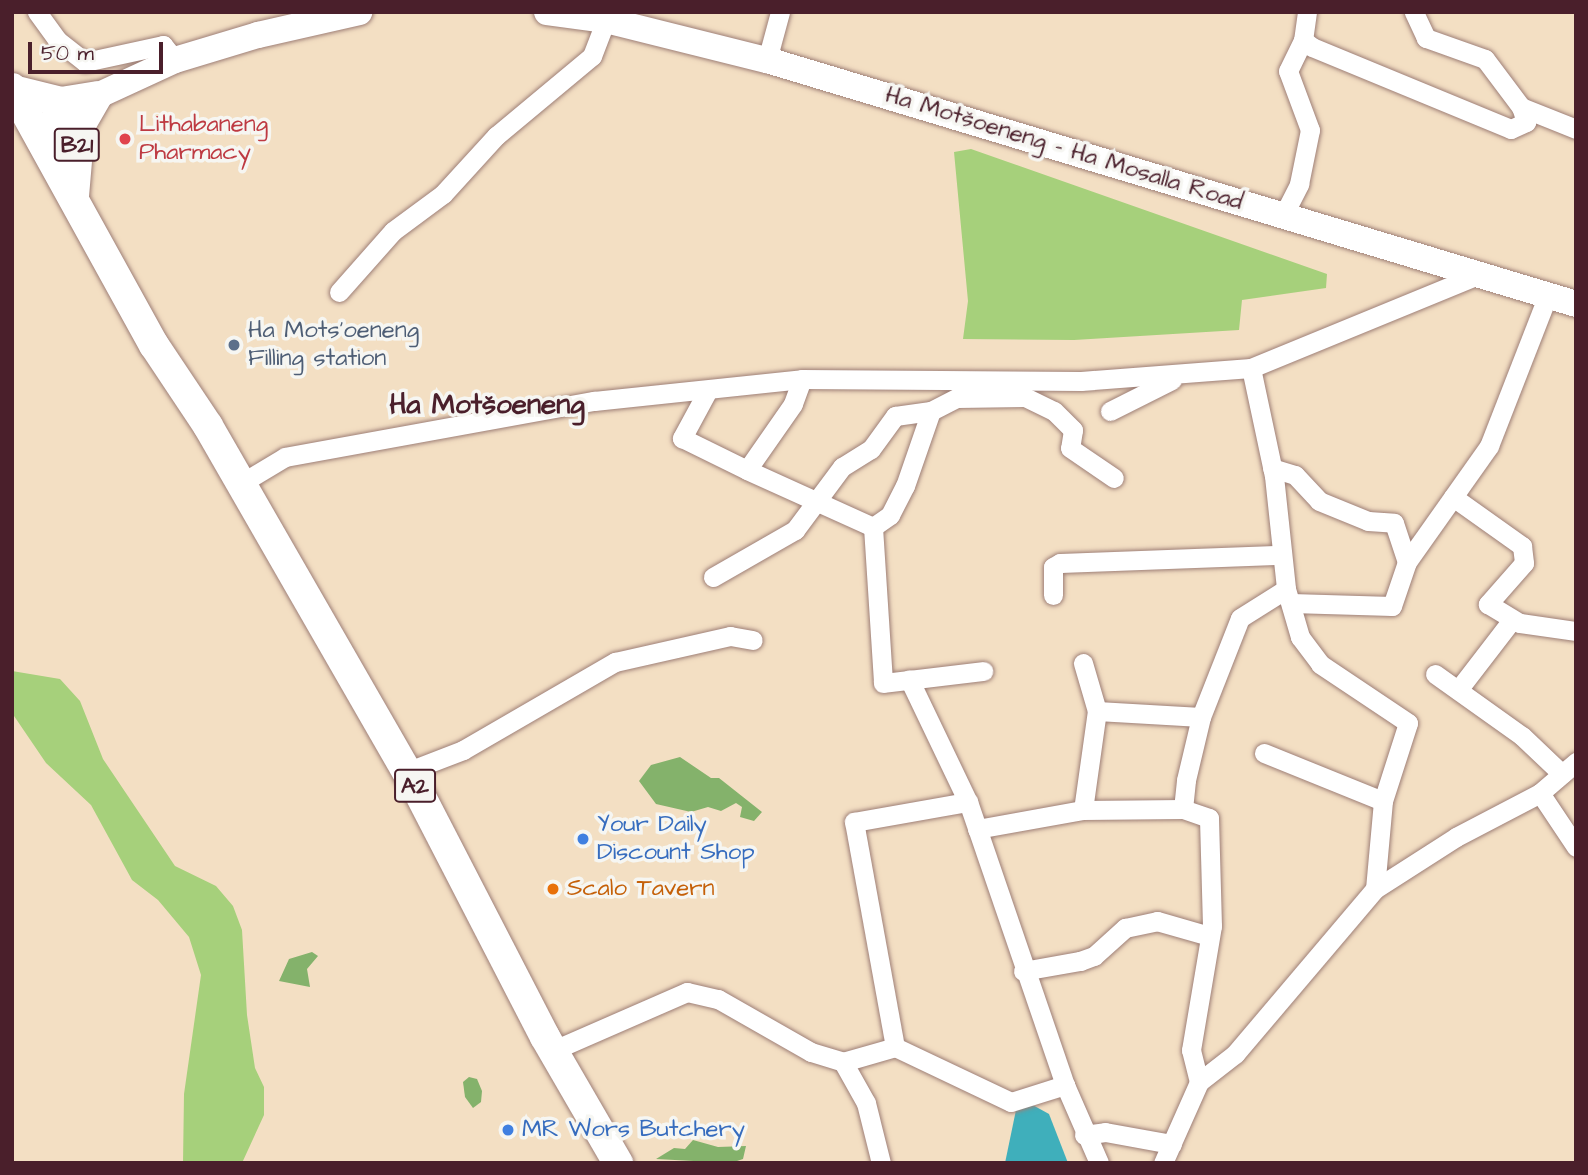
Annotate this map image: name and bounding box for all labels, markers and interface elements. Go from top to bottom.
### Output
scale bar [32,28,166,72]
text: 50 m [41,39,94,68]
street label: Ha Motšoeneng - Ha Mosalla Road [882,81,1246,217]
place label: Lithabaneng Pharmacy [139,111,268,167]
road number: B21 [52,126,102,164]
marker: Lithabaneng Pharmacy [117,131,133,147]
place label: Ha Mots'oeneng Filling station [248,317,419,373]
marker: Ha Mots'oeneng Filling station [226,337,242,353]
district label: Ha Motšoeneng [389,388,585,422]
road number: A2 [394,766,436,806]
place label: Your Daily Discount Shop [597,811,755,867]
marker: Your Daily Discount Shop [575,831,591,847]
place label: Scalo Tavern [567,875,715,903]
marker: Scalo Tavern [545,881,561,897]
place label: MR Wors Butchery [522,1116,745,1144]
marker: MR Wors Butchery [500,1122,516,1138]

